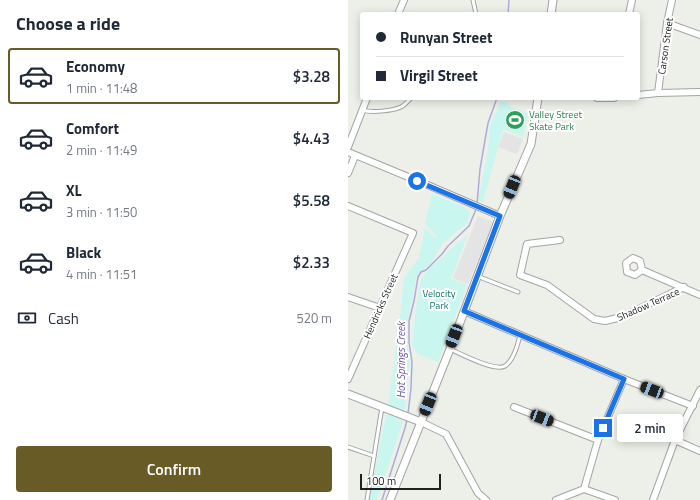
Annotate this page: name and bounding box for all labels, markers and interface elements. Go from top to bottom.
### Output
text: Choose a ride [16,10,120,37]
street label: Carson Street [654,16,677,75]
text: Runyan Street [400,26,492,49]
text: Economy [66,55,125,78]
icon: car [18,58,54,94]
text: Virgil Street [400,64,478,87]
text: $3.28 [293,65,330,88]
text: 1 min · 11:48 [66,78,137,98]
place label: Valley Street Skate Park [529,107,582,134]
sports icon: Valley Street Skate Park [504,109,526,131]
text: Comfort [66,117,119,140]
icon: car [18,120,54,156]
text: $4.43 [293,127,330,150]
text: 2 min · 11:49 [66,140,137,160]
route start [408,172,426,190]
car [502,174,522,200]
text: XL [66,179,82,202]
icon: car [18,182,54,218]
text: $5.58 [293,189,330,212]
text: 3 min · 11:50 [66,202,137,222]
text: Black [66,241,101,264]
icon: car [18,244,54,280]
text: $2.33 [293,251,330,274]
text: 4 min · 11:51 [66,264,137,284]
street label: Hendricks Street [359,271,402,341]
street label: Shadow Terrace [615,284,682,325]
park label: Velocity Park [422,286,456,313]
icon: cash [16,307,38,329]
text: Cash [48,307,79,330]
text: 520 m [296,308,332,328]
water label: Hot Springs Creek [393,321,409,398]
car [444,323,464,349]
car [639,380,665,400]
car [418,391,438,417]
car [529,408,555,428]
callout: 2 min [617,414,683,442]
text: 2 min [634,418,666,438]
route end [594,419,612,437]
button: Confirm [16,446,332,492]
scale bar [360,472,441,491]
text: 100 m [366,473,396,489]

